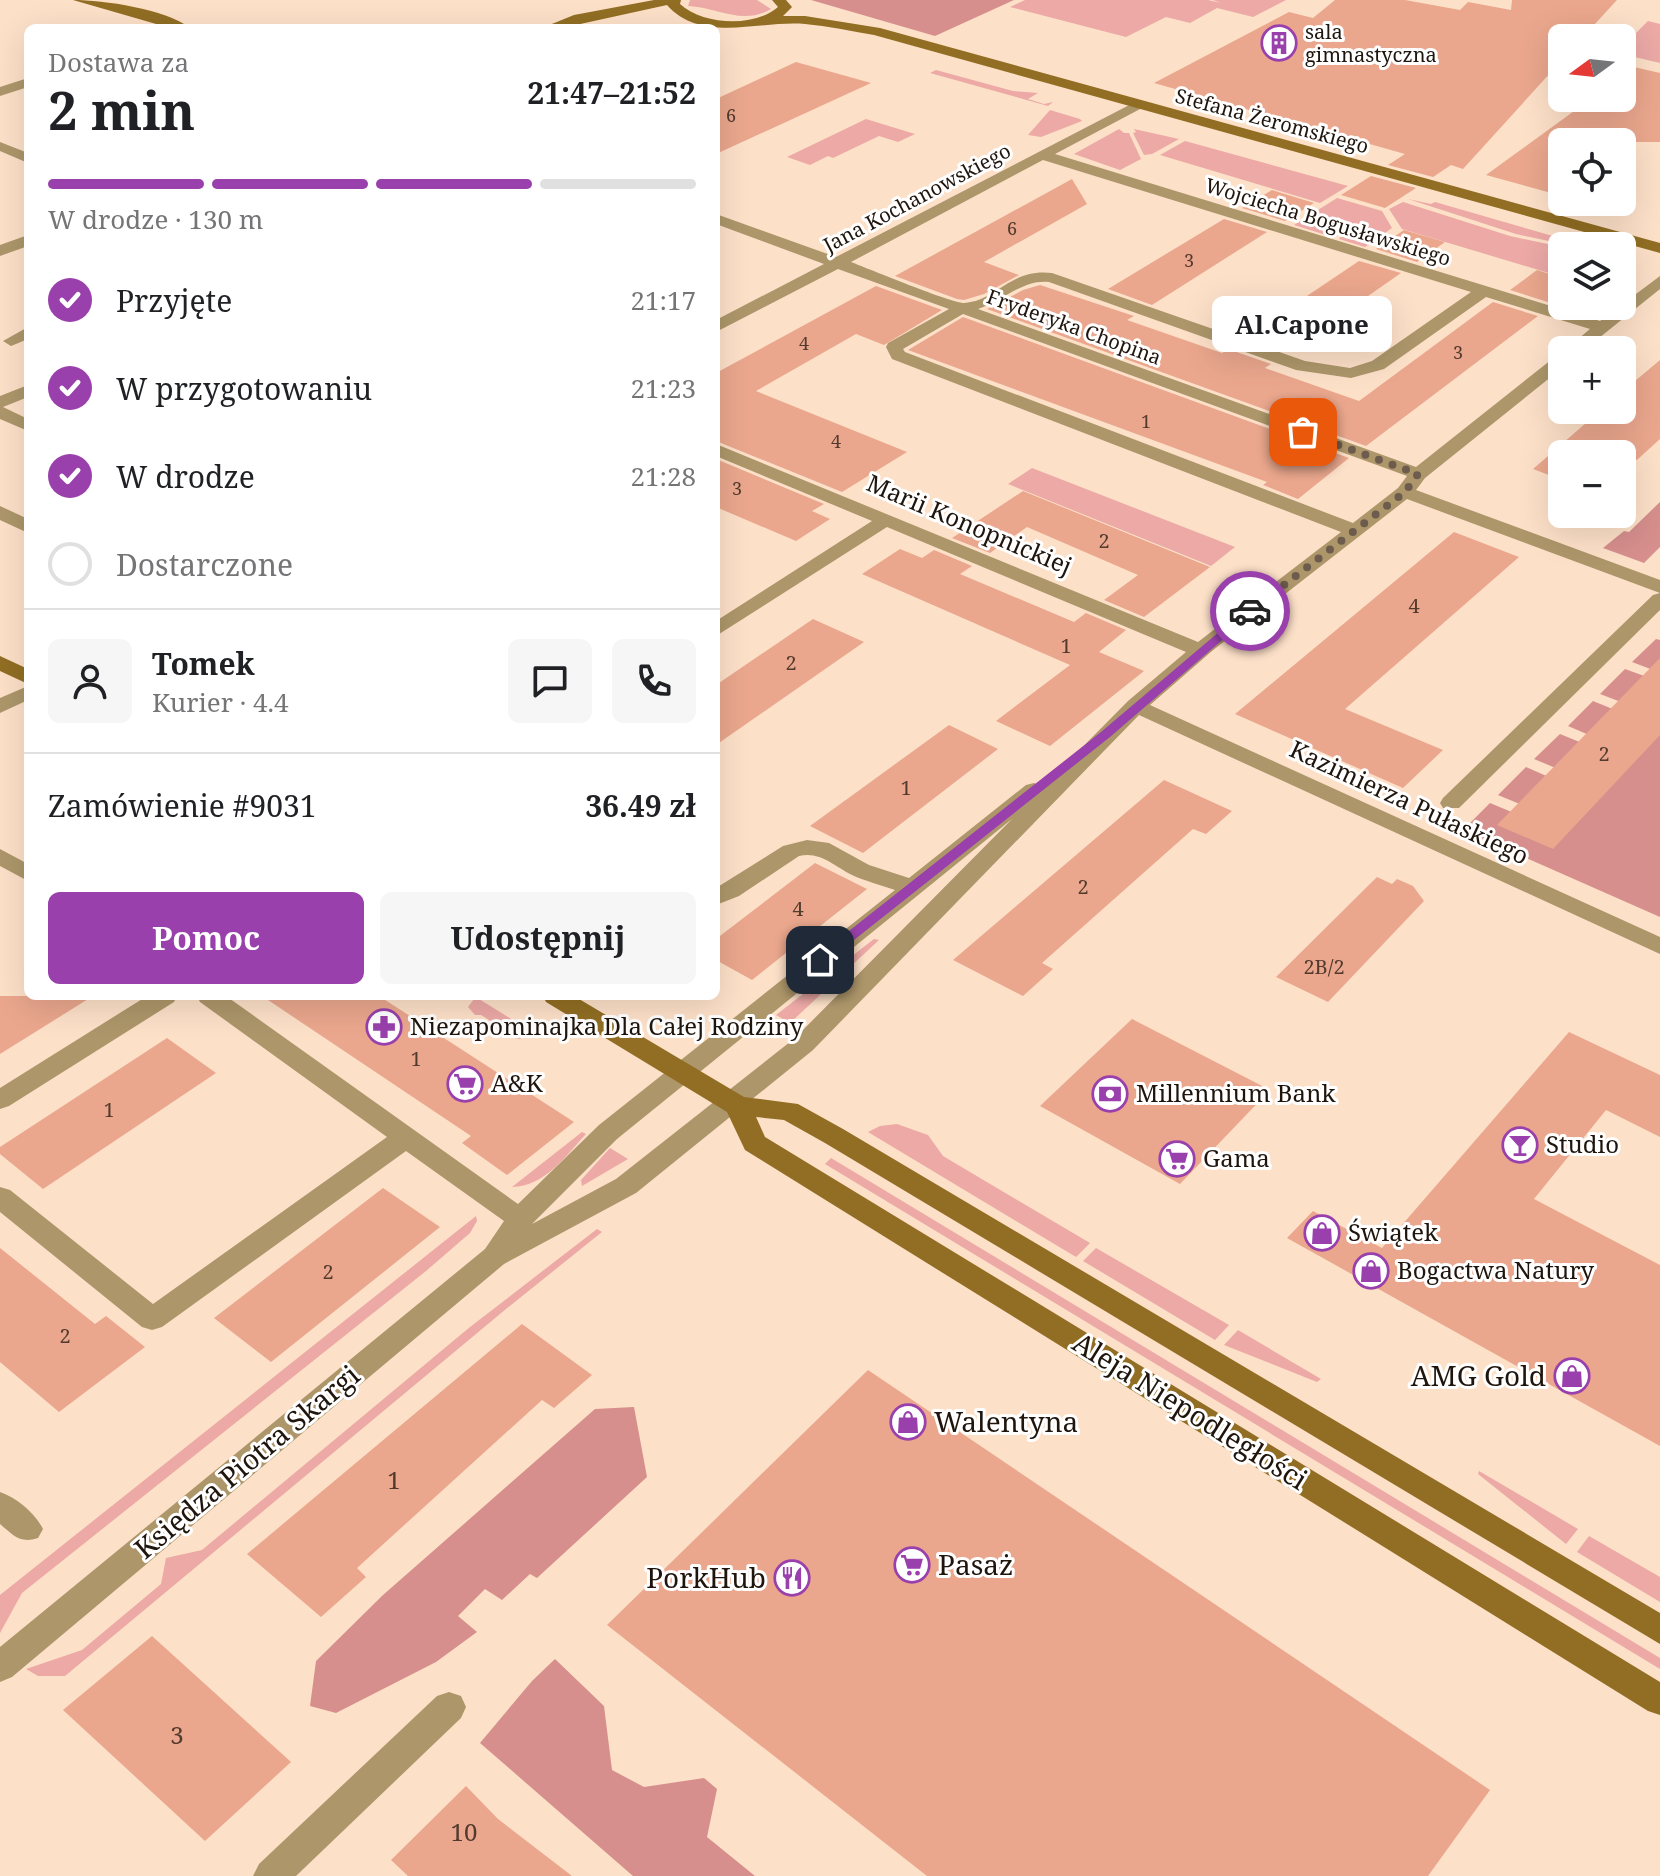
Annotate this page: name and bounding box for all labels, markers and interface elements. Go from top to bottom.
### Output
place label: sala gimnastyczna [1305,18,1437,68]
building icon: sala gimnastyczna [1260,24,1298,62]
north arrow [1548,24,1636,112]
map controls [1548,24,1636,528]
text: Dostawa za [48,44,189,80]
text: 21:47–21:52 [527,72,696,113]
text: 2 min [48,74,195,145]
street label: Stefana Żeromskiego [1172,82,1372,159]
house number: 6 [726,103,736,127]
button: locate [1548,128,1636,216]
street label: Jana Kochanowskiego [817,137,1015,259]
street label: Wojciecha Bogusławskiego [1202,171,1454,272]
text: W drodze · 130 m [48,201,263,237]
house number: 6 [1007,216,1017,240]
button: layers [1548,232,1636,320]
house number: 3 [1184,248,1194,272]
icon: check [48,278,92,322]
text: Przyjęte [116,280,232,321]
text: 21:17 [630,282,696,318]
street label: Fryderyka Chopina [983,282,1165,371]
callout: Al.Capone [1213,296,1393,352]
text: Al.Capone [1235,306,1369,342]
house number: 4 [799,331,809,355]
button: + [1548,336,1636,424]
house number: 3 [1453,340,1463,364]
icon: check [48,366,92,410]
text: W przygotowaniu [116,368,372,409]
text: 21:23 [630,370,696,406]
pin [1269,398,1337,466]
house number: 1 [1141,409,1151,433]
icon: bag [1281,410,1325,454]
house number: 4 [831,429,841,453]
button: − [1548,440,1636,528]
icon: check [48,454,92,498]
text: W drodze [116,456,255,497]
text: 21:28 [630,458,696,494]
street label: Marii Konopnickiej [862,465,1077,582]
house number: 3 [732,476,742,500]
house number: 2 [1098,527,1110,554]
text: Dostarczone [116,544,293,585]
courier [1210,571,1290,651]
icon: car [1228,589,1272,633]
house number: 4 [1408,592,1420,619]
house number: 1 [1060,632,1072,659]
button: person [48,639,132,723]
button: chat [508,639,592,723]
button: phone [612,639,696,723]
text: Tomek [152,643,255,684]
house number: 2 [785,649,797,676]
text: Kurier · 4.4 [152,684,289,720]
street label: Kazimierza Pułaskiego [1285,732,1534,872]
house number: 2 [1598,740,1610,767]
house number: 1 [900,774,912,801]
text: Zamówienie #9031 [48,785,316,826]
text: 36.49 zł [585,785,696,826]
house number: 2 [1077,873,1089,900]
button: Pomoc [48,892,364,984]
button: Udostępnij [380,892,696,984]
house number: 4 [792,895,804,922]
pin [786,926,854,994]
icon: home [798,938,842,982]
house number: 2B/2 [1303,953,1345,980]
pharmacy icon: Niezapominajka Dla Całej Rodziny [365,1008,403,1046]
place label: Niezapominajka Dla Całej Rodziny [410,1009,804,1042]
house number: 1 [410,1045,422,1072]
supermarket icon: A&K [446,1065,484,1103]
place label: A&K [491,1066,544,1099]
bank icon: Millennium Bank [1091,1075,1129,1113]
place label: Millennium Bank [1136,1076,1336,1109]
house number: 1 [103,1096,115,1123]
bar icon: Studio [1501,1126,1539,1164]
place label: Studio [1546,1127,1619,1160]
supermarket icon: Gama [1158,1140,1196,1178]
place label: Gama [1203,1141,1270,1174]
shop icon: Świątek [1303,1214,1341,1252]
place label: Świątek [1348,1215,1439,1248]
shop icon: Bogactwa Natury [1352,1252,1390,1290]
place label: Bogactwa Natury [1397,1253,1594,1286]
house number: 2 [322,1258,334,1285]
house number: 2 [59,1322,71,1349]
street label: Aleja Niepodległości [1066,1322,1315,1498]
street label: Księdza Piotra Skargi [126,1356,367,1567]
place label: AMG Gold [1411,1356,1546,1394]
shop icon: AMG Gold [1553,1357,1591,1395]
place label: Walentyna [934,1402,1078,1440]
shop icon: Walentyna [889,1403,927,1441]
house number: 1 [387,1463,401,1496]
place label: Pasaż [938,1545,1013,1583]
supermarket icon: Pasaż [893,1546,931,1584]
place label: PorkHub [646,1558,766,1596]
restaurant icon: PorkHub [773,1559,811,1597]
house number: 3 [170,1718,184,1751]
house number: 10 [451,1815,477,1848]

